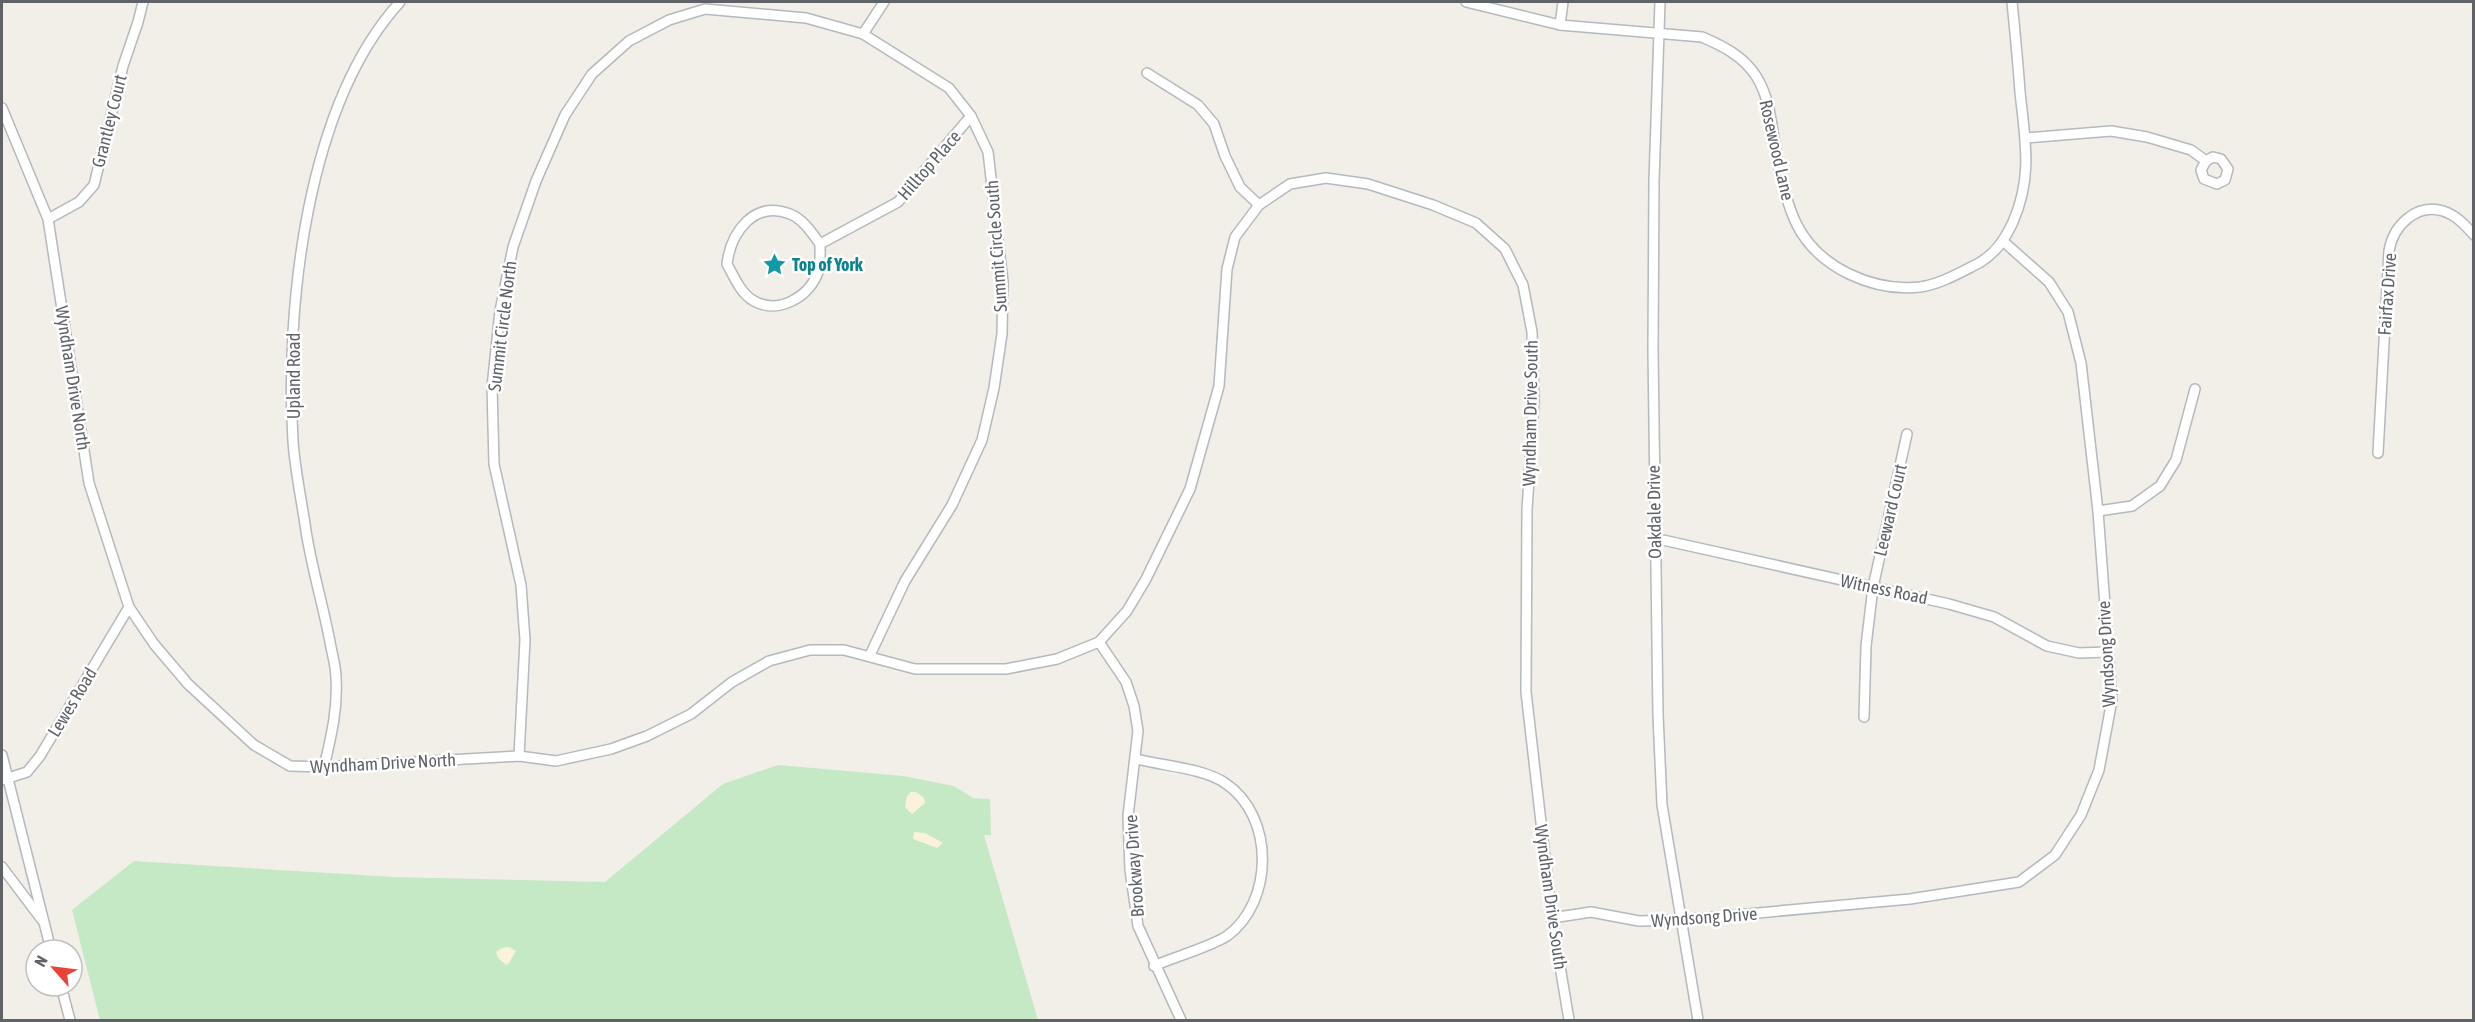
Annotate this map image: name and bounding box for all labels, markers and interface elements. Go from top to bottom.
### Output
street label: Grantley Court [87,72,131,170]
street label: Rosewood Lane [1755,98,1799,202]
street label: Hilltop Place [893,126,965,204]
street label: Summit Circle South [981,179,1011,313]
place icon: Top of York [761,251,787,277]
street label: Fairfax Drive [2374,252,2400,336]
place label: Top of York [792,254,864,275]
street label: Summit Circle North [484,259,520,393]
street label: Wyndham Drive North [51,304,95,452]
street label: Upland Road [283,333,304,419]
street label: Wyndham Drive South [1518,340,1542,486]
street label: Leeward Court [1869,462,1911,558]
street label: Oakdale Drive [1643,465,1665,559]
street label: Witness Road [1838,569,1930,609]
street label: Wyndsong Drive [2093,600,2119,708]
street label: Lewes Road [43,664,101,740]
street label: Wyndham Drive North [310,749,456,777]
street label: Brookway Drive [1120,814,1148,918]
street label: Wyndham Drive South [1530,823,1572,971]
street label: Wyndsong Drive [1650,903,1758,931]
north arrow [24,938,84,998]
text: N [31,953,51,969]

